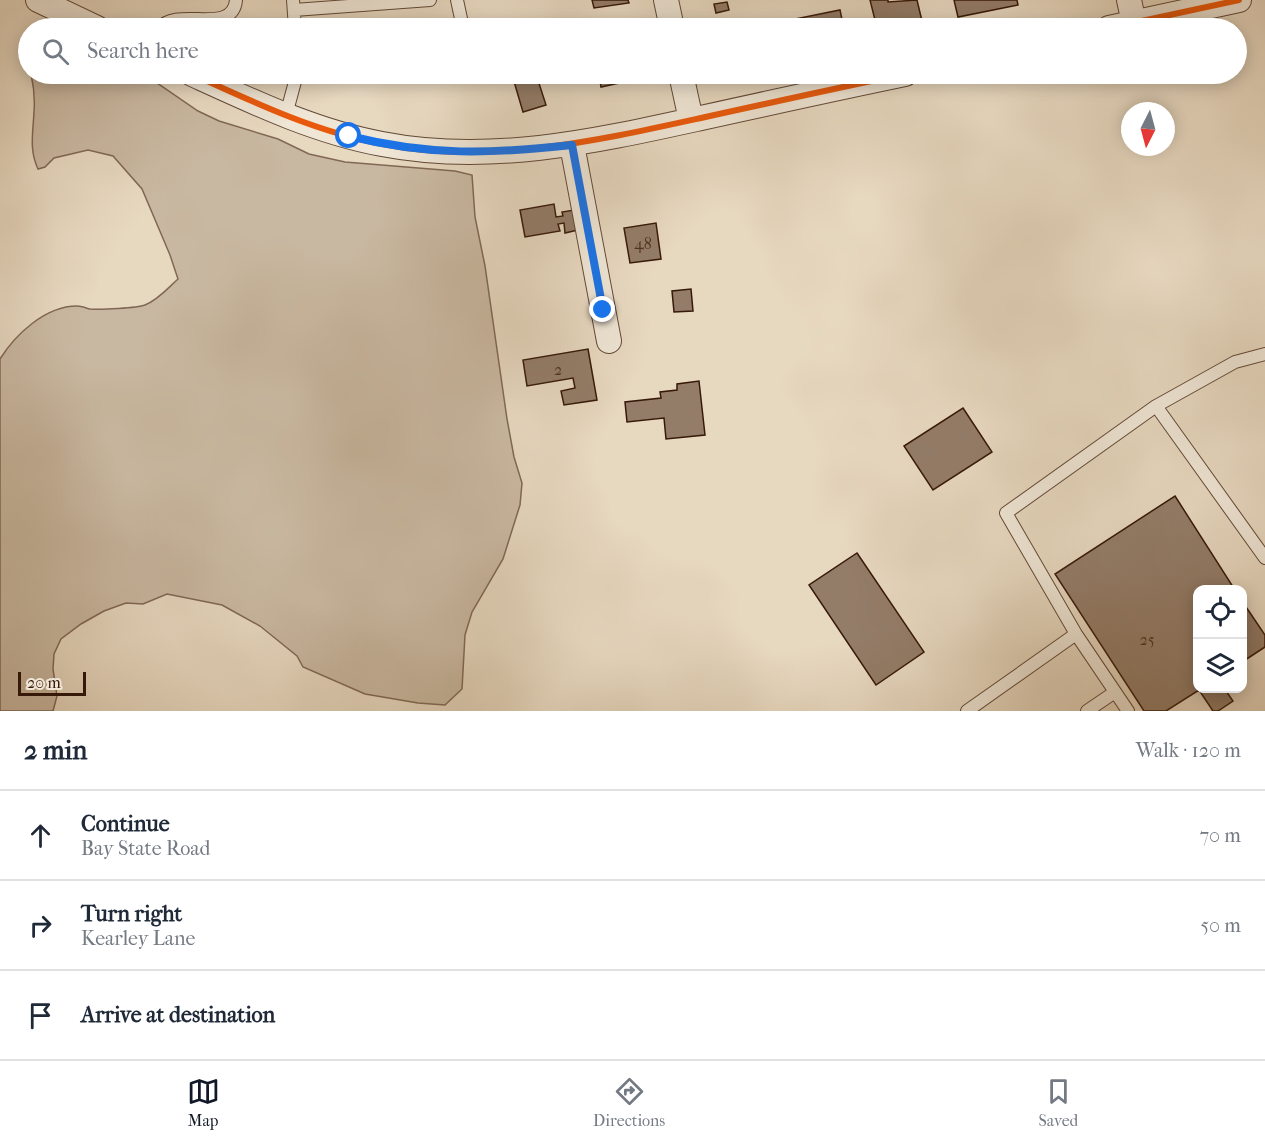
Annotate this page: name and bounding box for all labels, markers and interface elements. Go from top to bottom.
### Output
search box [18,18,1247,84]
icon: search [39,35,72,68]
text: Search here [87,38,199,64]
north arrow [1121,102,1175,156]
route start [335,122,361,148]
house number: 48 [634,234,652,253]
route end [589,296,615,322]
house number: 2 [554,360,562,379]
map controls [1193,585,1247,693]
button: locate [1193,585,1247,639]
house number: 25 [1139,630,1155,649]
button: layers [1193,639,1247,693]
scale bar [18,669,86,696]
text: 20 m [27,673,61,692]
text: 2 min [24,735,87,766]
text: Walk · 120 m [1136,739,1241,762]
text: Continue [81,811,170,837]
icon: ahead [24,819,57,852]
text: 70 m [1199,824,1241,847]
text: Bay State Road [81,837,210,860]
text: Turn right [81,901,182,927]
icon: right [24,909,57,942]
text: 50 m [1200,914,1241,937]
text: Kearley Lane [81,927,195,950]
icon: arrive [24,999,57,1032]
text: Arrive at destination [81,1002,275,1028]
tab: Map [187,1075,220,1130]
tab: Directions [593,1075,665,1130]
tab: Saved [1039,1075,1078,1130]

